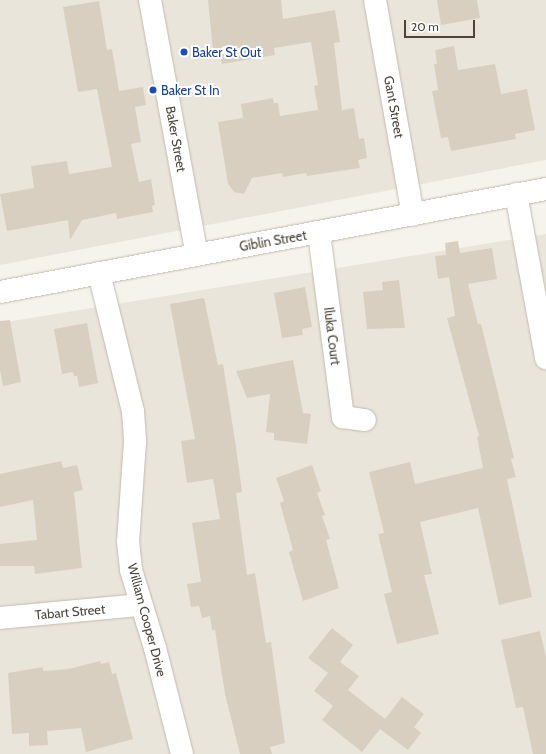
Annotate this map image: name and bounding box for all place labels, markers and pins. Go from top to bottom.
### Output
place label: Baker St Out [192,44,261,60]
marker: Baker St Out [179,47,189,57]
place label: Baker St In [161,82,219,98]
marker: Baker St In [148,85,158,95]

